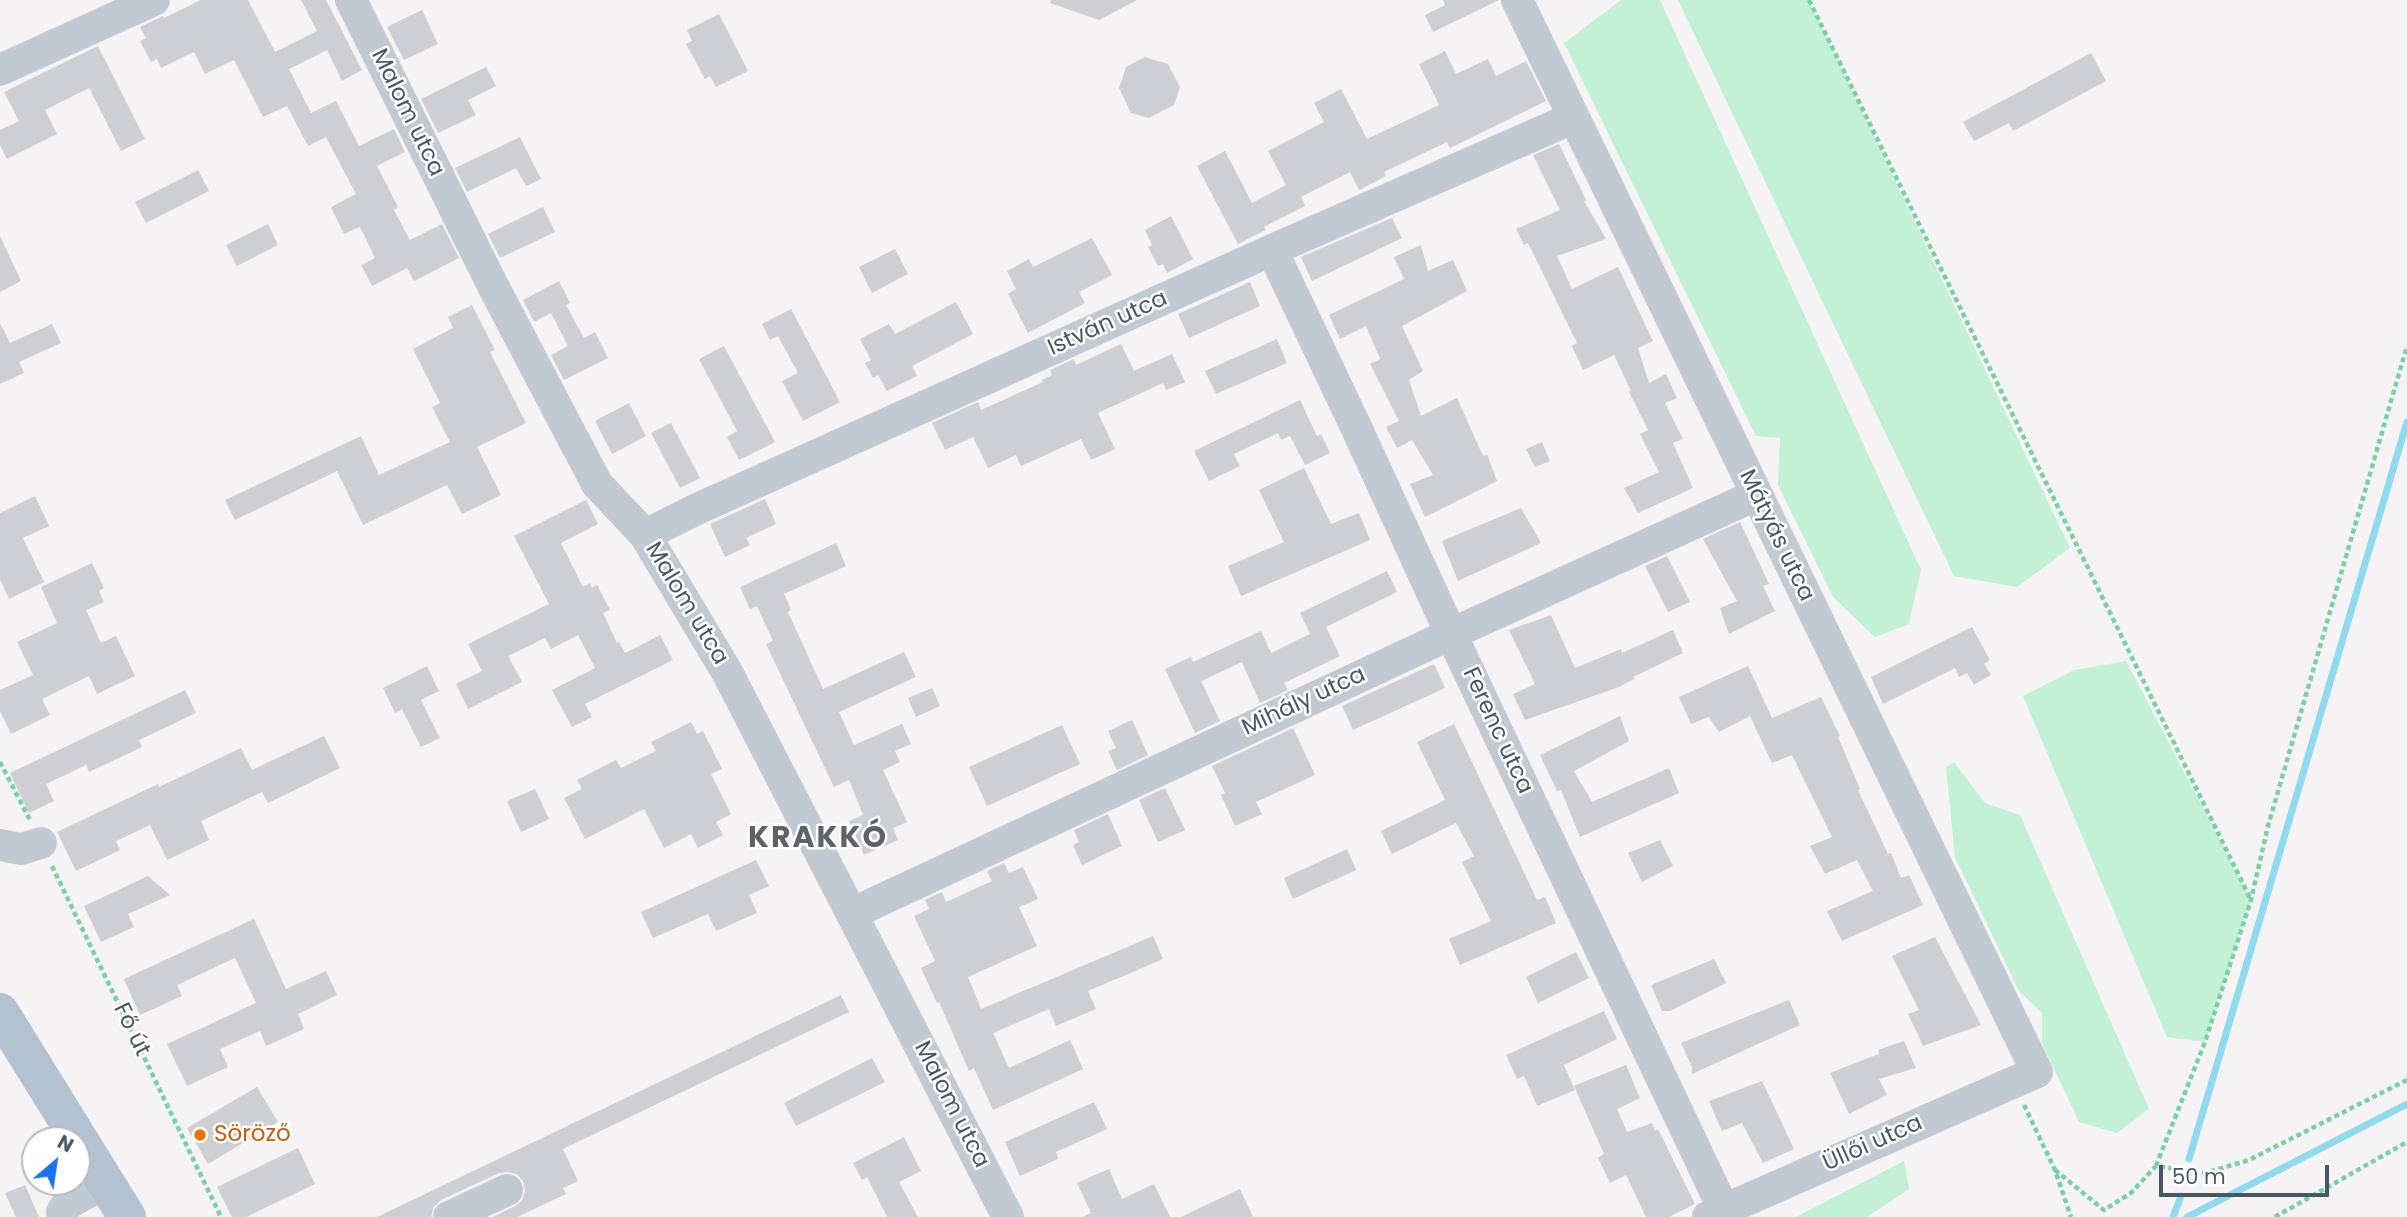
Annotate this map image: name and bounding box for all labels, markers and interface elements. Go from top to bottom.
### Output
street label: Malom utca [364,45,450,181]
street label: István utca [1044,285,1172,363]
street label: Mátyás utca [1732,466,1820,606]
street label: Malom utca [639,538,733,670]
street label: Mihály utca [1238,661,1370,743]
street label: Ferenc utca [1456,663,1538,799]
district label: KRAKKÓ [749,821,887,857]
street label: Fő út [106,999,156,1061]
street label: Malom utca [907,1037,995,1173]
street label: Üllői utca [1819,1110,1927,1178]
place label: Söröző [214,1121,291,1149]
north arrow [21,1126,91,1196]
marker: Söröző [192,1127,208,1143]
text: N [53,1129,78,1159]
scale bar [2162,1150,2332,1194]
text: 50 m [2172,1162,2226,1191]

